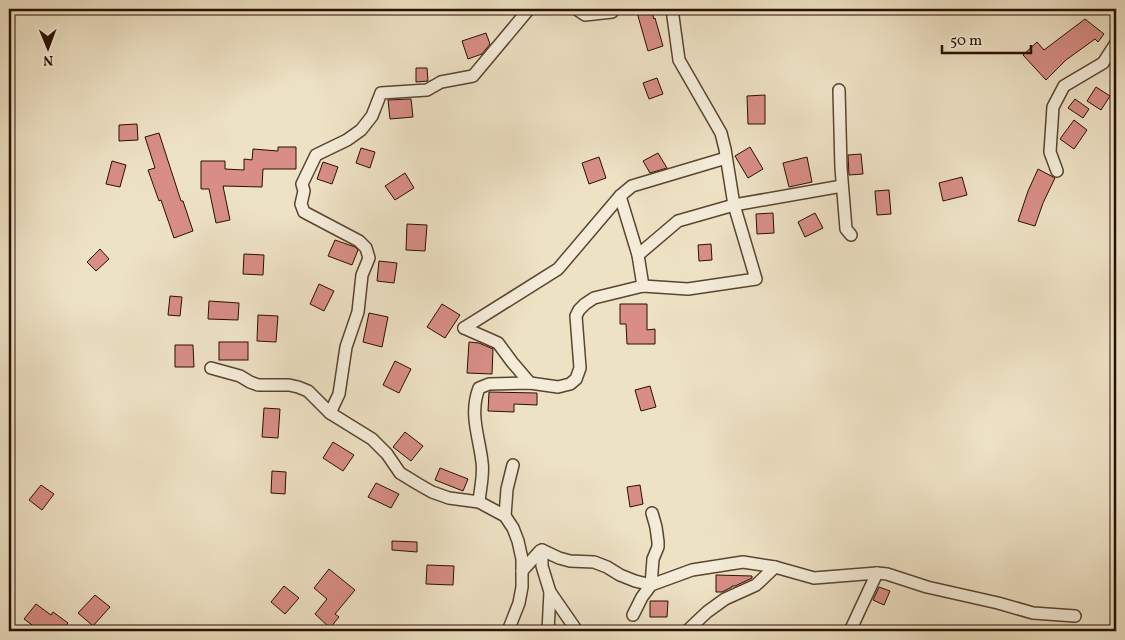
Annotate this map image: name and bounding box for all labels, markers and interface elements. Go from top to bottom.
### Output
north arrow [22,22,72,72]
scale bar [942,22,1031,54]
text: 50 m [950,31,982,52]
text: N [43,50,53,69]

